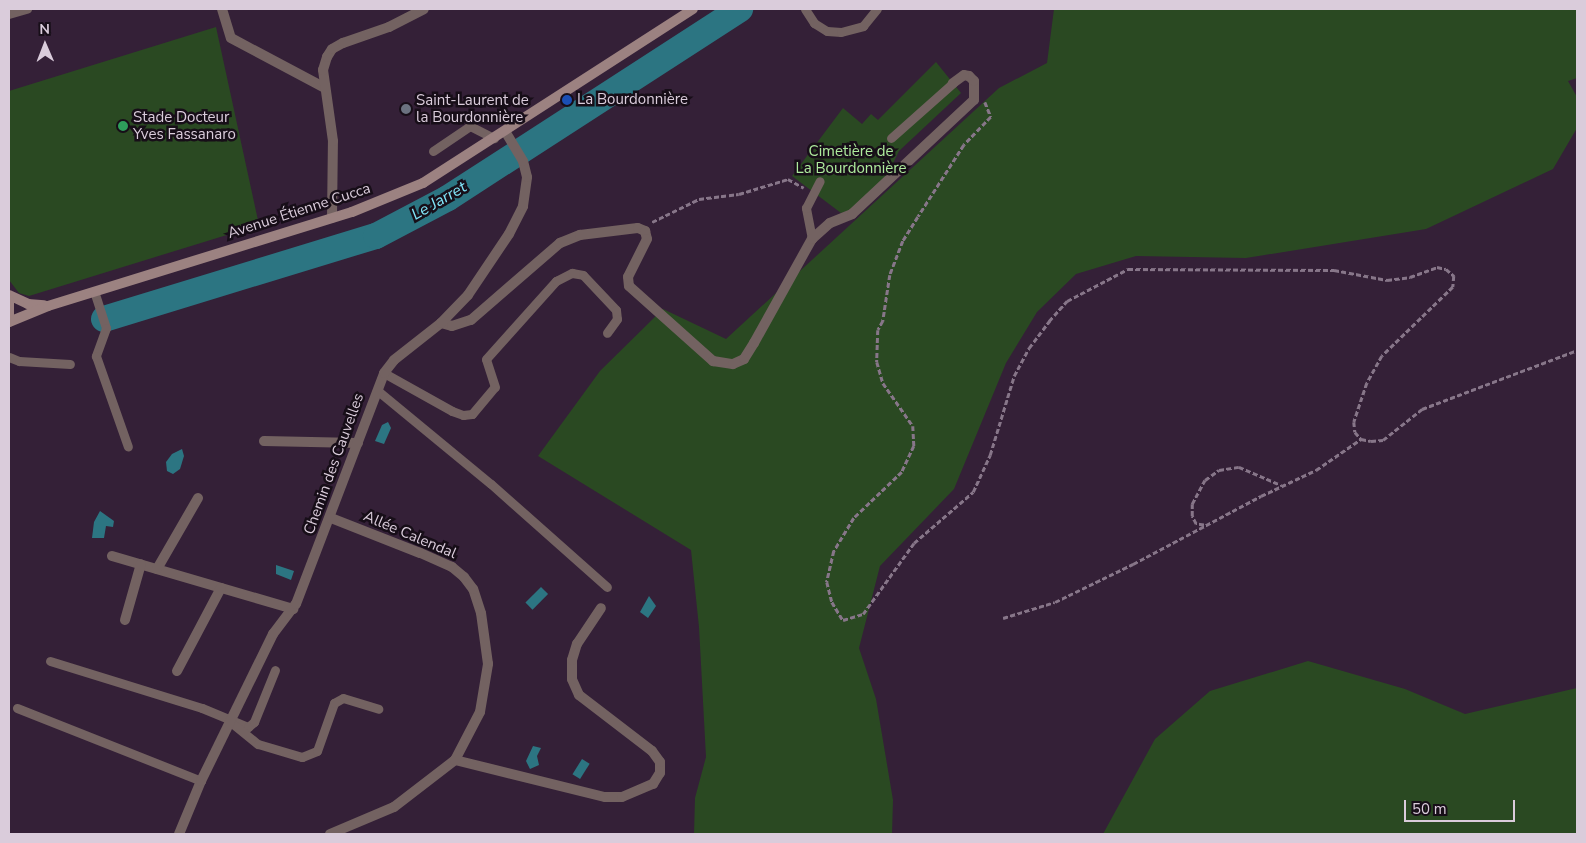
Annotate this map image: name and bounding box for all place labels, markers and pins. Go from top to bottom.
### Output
place label: Saint-Laurent de la Bourdonnière [416,91,529,126]
place label: La Bourdonnière [577,91,688,109]
marker: La Bourdonnière [561,94,573,106]
marker: Saint-Laurent de la Bourdonnière [400,103,412,115]
place label: Stade Docteur Yves Fassanaro [133,108,236,143]
marker: Stade Docteur Yves Fassanaro [117,120,129,132]

